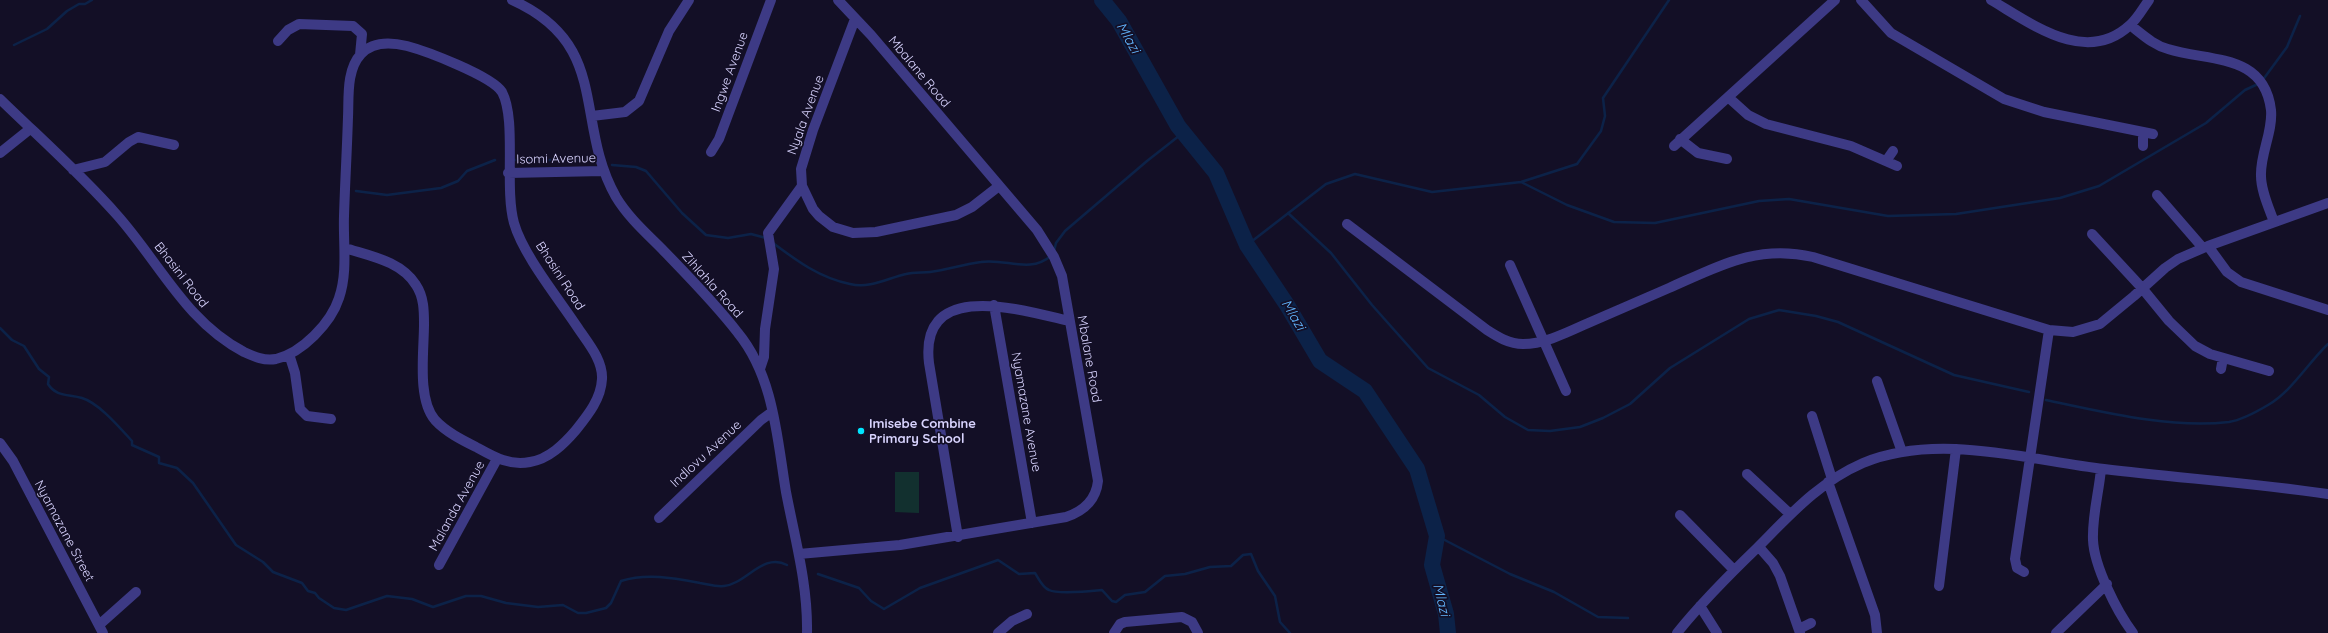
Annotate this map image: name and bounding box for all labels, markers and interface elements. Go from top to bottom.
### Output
water label: Mlazi [1112,20,1144,56]
street label: Ingwe Avenue [708,30,752,114]
street label: Mbalane Road [885,33,953,111]
street label: Nyala Avenue [784,73,828,157]
street label: Isomi Avenue [516,151,596,167]
street label: Bhasini Road [151,239,211,311]
street label: Bhasini Road [532,239,588,313]
street label: Zihlahla Road [678,249,746,321]
water label: Mlazi [1277,297,1309,333]
street label: Mbalane Road [1074,314,1104,404]
street label: Nyamazane Avenue [1008,351,1044,473]
place label: Imisebe Combine Primary School [869,416,976,447]
street label: Indlovu Avenue [667,417,745,491]
marker: Imisebe Combine Primary School [856,426,866,436]
street label: Malanda Avenue [426,458,488,554]
street label: Nyamazane Street [31,478,97,584]
water label: Mlazi [1429,582,1453,618]

